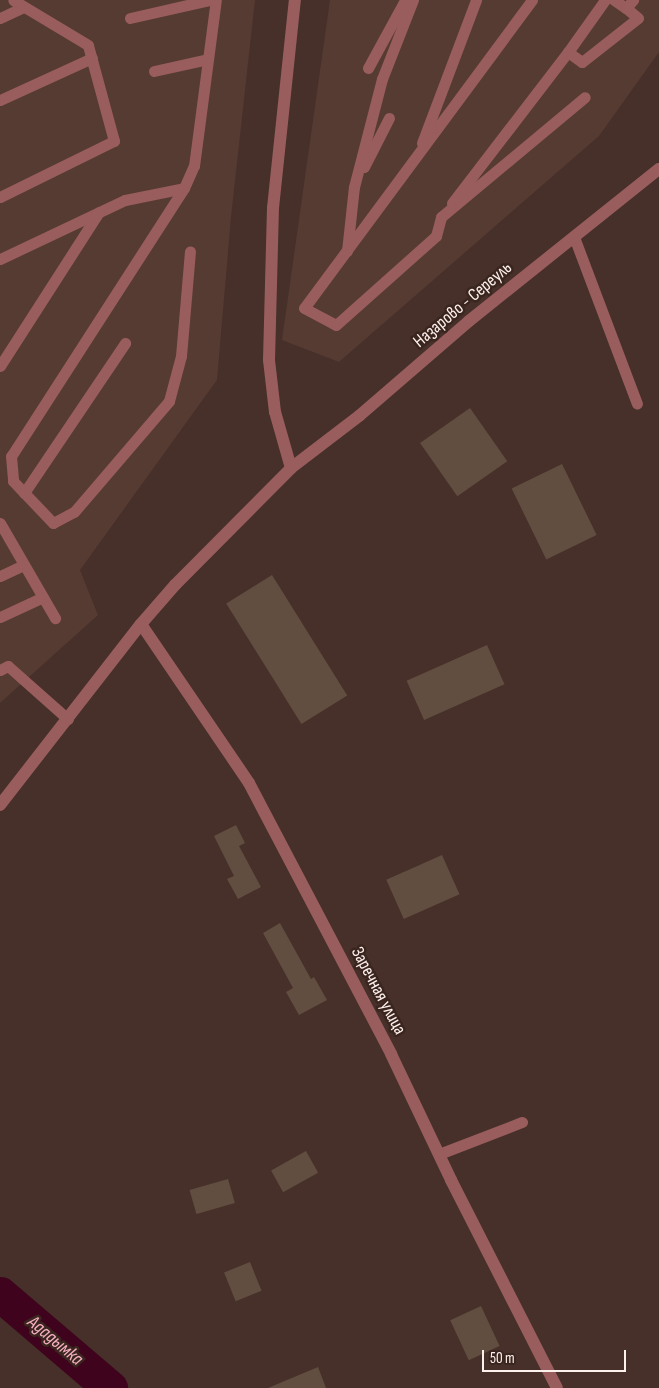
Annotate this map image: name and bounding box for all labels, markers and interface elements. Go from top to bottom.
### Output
street label: Назарово - Сереуль [409,257,517,353]
street label: Заречная улица [346,943,410,1039]
water label: Ададымка [23,1311,87,1371]
scale bar [484,1340,628,1372]
text: 50 m [490,1349,515,1368]

